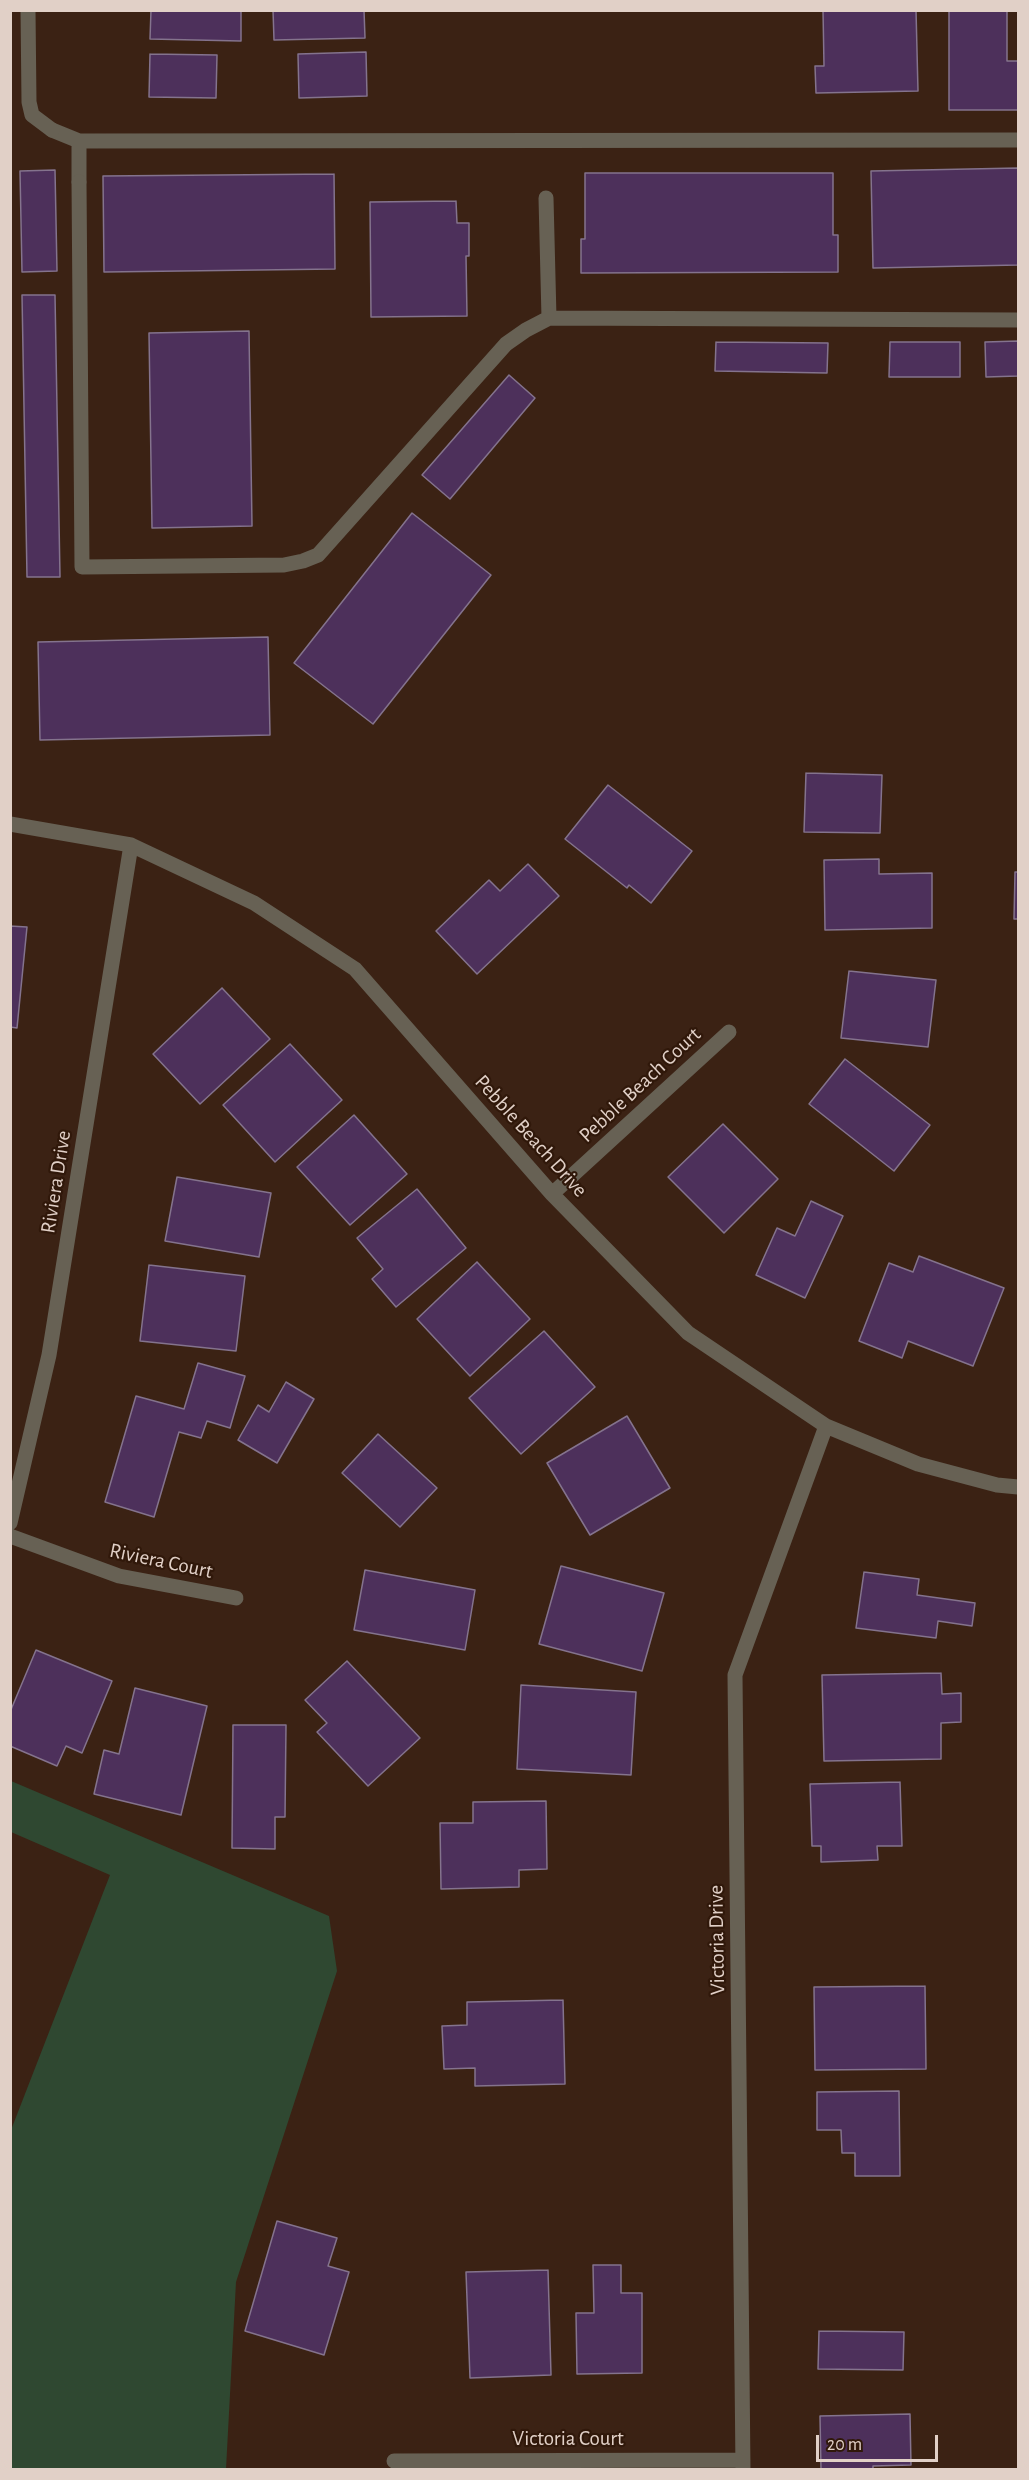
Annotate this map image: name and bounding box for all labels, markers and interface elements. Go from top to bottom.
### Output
street label: Pebble Beach Court [574,1022,706,1148]
street label: Pebble Beach Drive [469,1070,593,1202]
street label: Riviera Drive [35,1129,77,1235]
street label: Riviera Court [107,1538,215,1584]
street label: Victoria Drive [703,1885,731,1995]
scale bar [819,2423,940,2461]
street label: Victoria Court [512,2426,624,2452]
text: 20 m [827,2436,862,2454]

